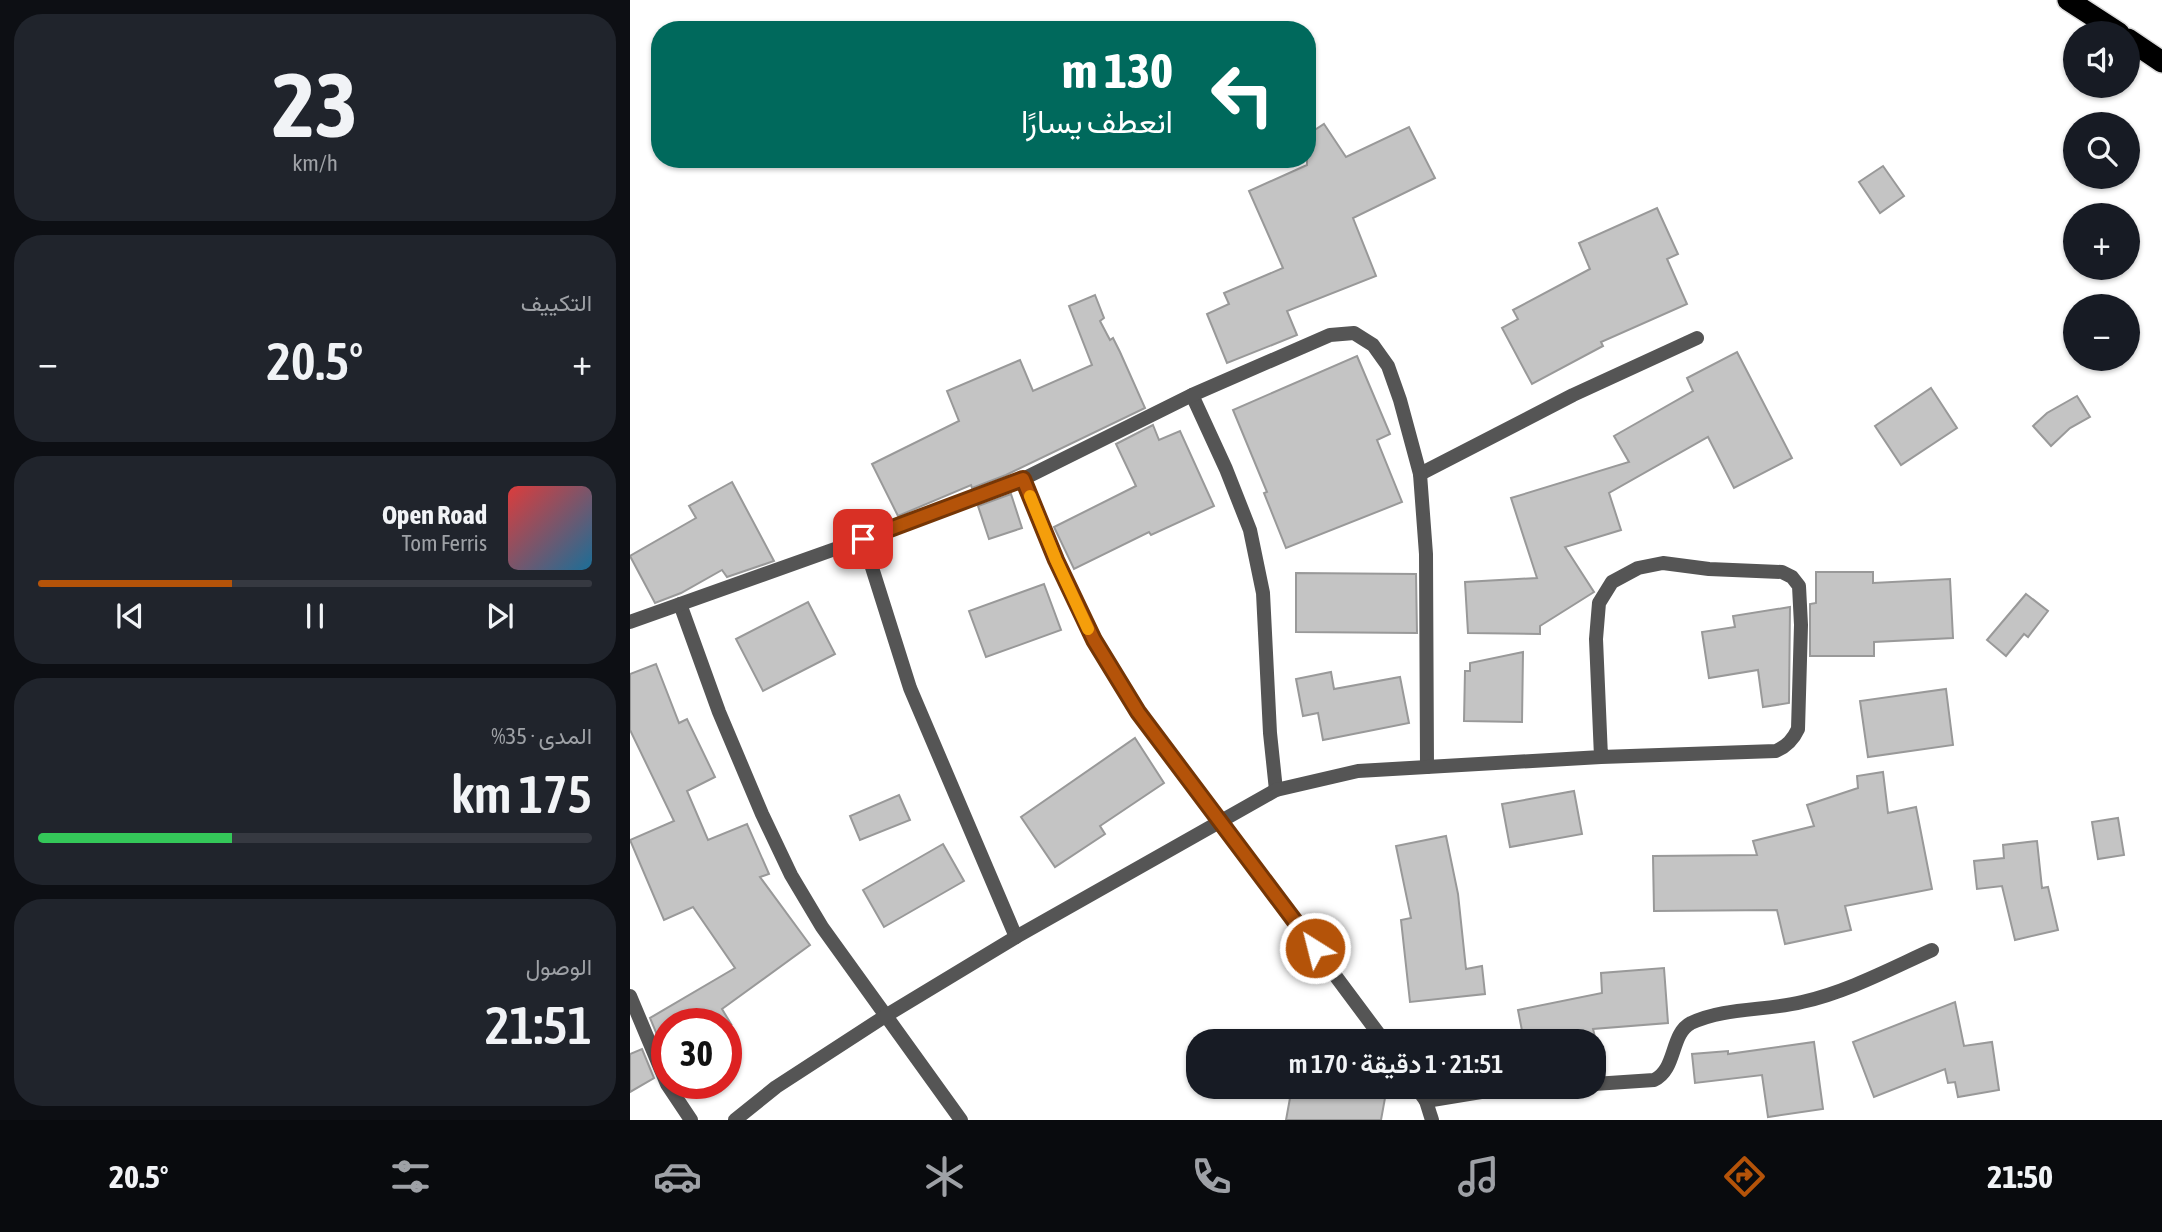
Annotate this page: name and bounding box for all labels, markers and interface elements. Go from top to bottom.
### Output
map controls [2063,21,2140,371]
button: sound [2063,21,2140,98]
text: 130 m [1062,42,1173,98]
icon: left [1197,49,1288,140]
text: 23 [272,52,358,156]
text: انعطف يسارًا [1021,103,1173,140]
button: search [2063,112,2140,189]
text: km/h [292,150,338,176]
button: + [2063,203,2140,280]
text: التكييف [521,290,592,316]
button: − [2063,294,2140,371]
text: 20.5° [267,331,363,391]
text: − [38,340,58,383]
text: + [572,340,592,383]
text: Open Road [382,500,487,530]
pin [833,509,893,569]
icon: arrive [844,520,882,558]
text: Tom Ferris [402,530,487,556]
icon: previous [111,597,149,635]
icon: pause [296,597,334,635]
icon: next [481,597,519,635]
text: المدى · 35% [491,723,592,749]
text: 175 km [451,764,592,824]
position arrow [1278,911,1352,985]
text: الوصول [526,954,592,980]
text: 21:51 [485,995,592,1055]
speed limit sign: 30 [651,1008,742,1099]
text: 21:51 · 1 دقيقة · 170 m [1289,1049,1503,1079]
icon: filters [386,1152,435,1201]
icon: car [653,1152,702,1201]
icon: climate [920,1152,969,1201]
icon: phone [1187,1152,1236,1201]
icon: music [1454,1152,1503,1201]
icon: directions [1720,1152,1769,1201]
text: 20.5° [109,1158,169,1195]
text: 21:50 [1987,1158,2053,1195]

